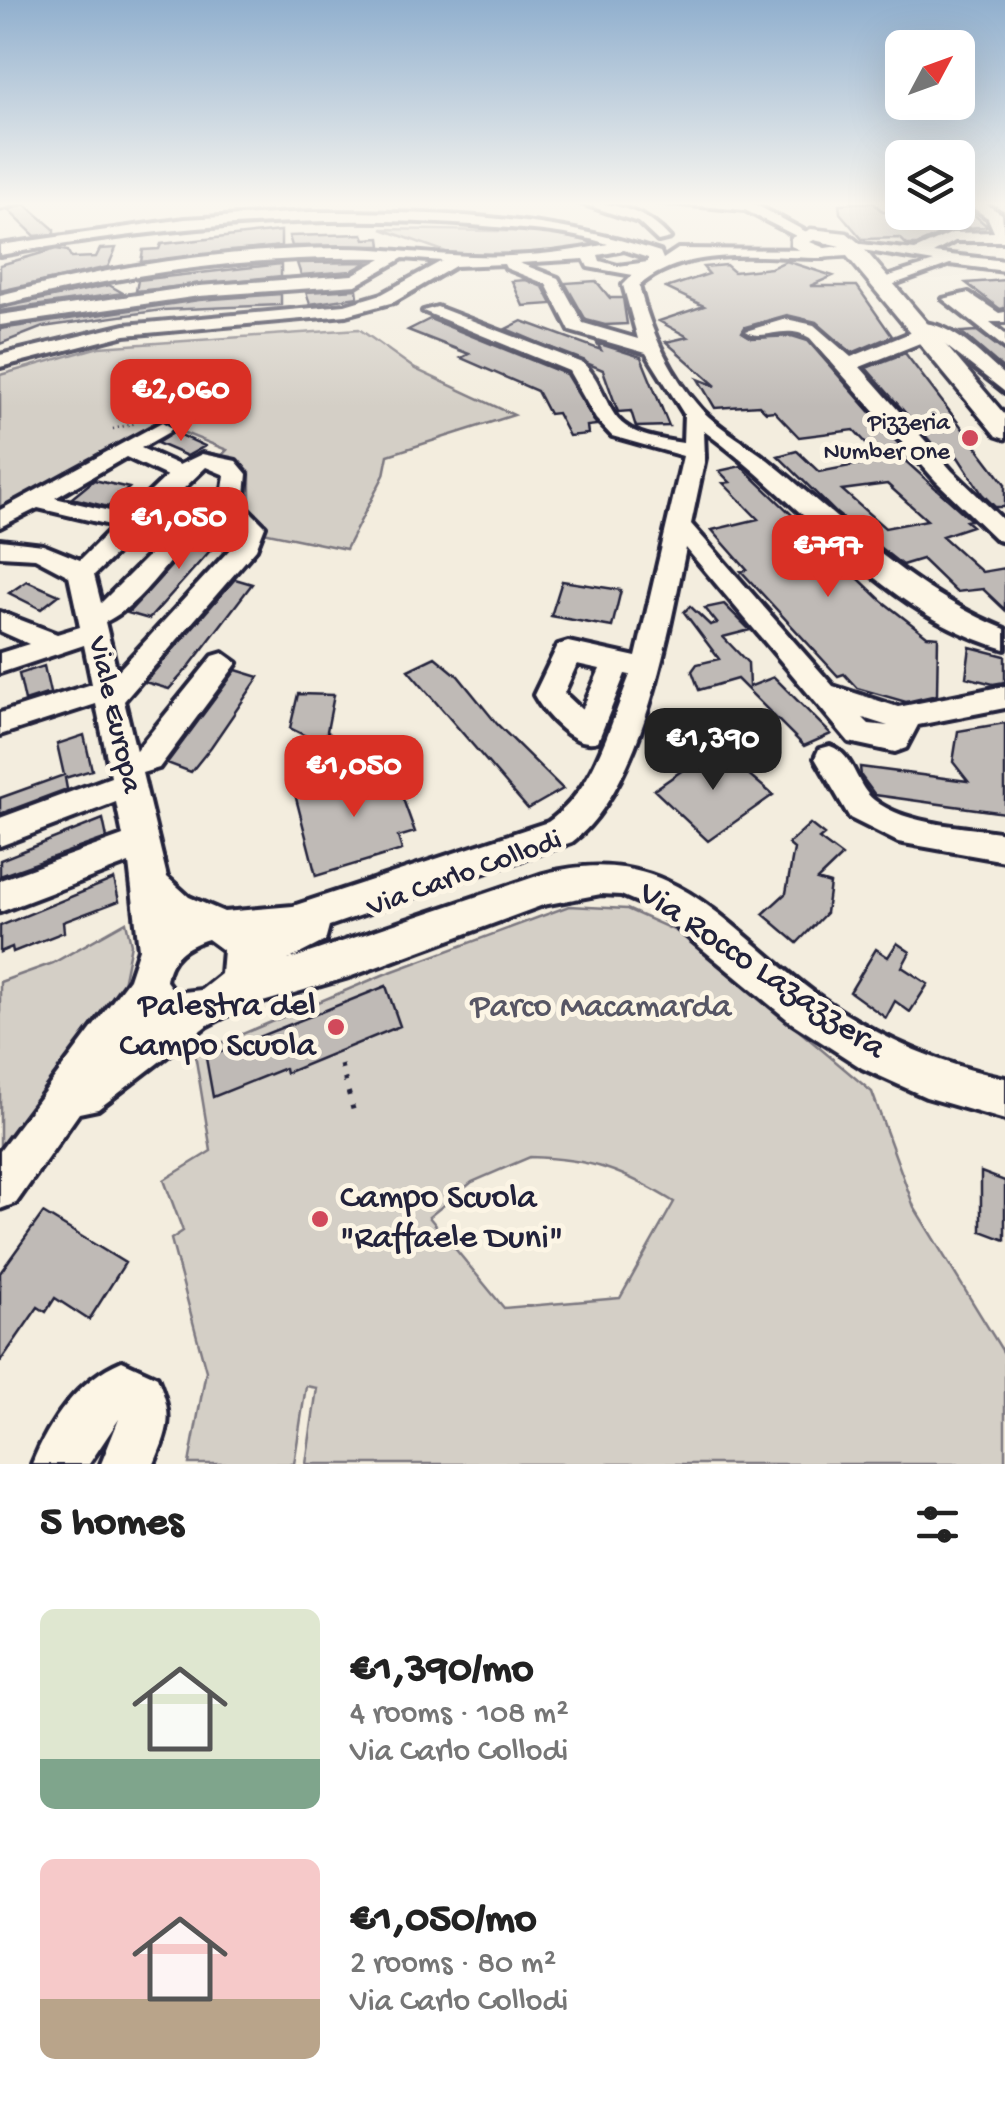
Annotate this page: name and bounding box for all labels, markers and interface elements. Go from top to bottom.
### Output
north arrow [885,30,975,120]
map controls [885,30,975,230]
button: layers [885,140,975,230]
pin: €2,060 [100,359,262,444]
text: €2,060 [132,372,230,410]
place label: Pizzeria Number One [823,410,951,468]
marker: Pizzeria Number One [959,427,981,449]
pin: €1,050 [98,487,260,572]
text: €1,050 [131,500,227,538]
pin: €797 [769,515,887,600]
text: €797 [794,528,862,566]
street label: Viale Europa [78,632,148,798]
pin: €1,390 [632,708,794,793]
text: €1,390 [667,721,759,759]
pin: €1,050 [273,735,435,820]
text: €1,050 [306,748,402,786]
street label: Via Carlo Collodi [362,824,567,927]
street label: Via Rocco Lazazzera [629,874,894,1071]
place label: Palestra del Campo Scuola [119,987,318,1068]
park label: Parco Macamarda [469,988,733,1029]
marker: Palestra del Campo Scuola [325,1016,347,1038]
place label: Campo Scuola "Raffaele Duni" [340,1179,563,1260]
marker: Campo Scuola "Raffaele Duni" [309,1208,331,1230]
icon: filters [910,1497,965,1552]
text: 5 homes [40,1500,183,1549]
text: €1,390/mo [350,1647,534,1696]
icon: home [120,1649,240,1769]
text: 4 rooms · 108 m² [350,1696,569,1734]
text: Via Carlo Collodi [350,1734,568,1772]
text: €1,050/mo [350,1897,537,1946]
icon: home [120,1899,240,2019]
text: 2 rooms · 80 m² [350,1946,556,1984]
text: Via Carlo Collodi [350,1984,568,2022]

